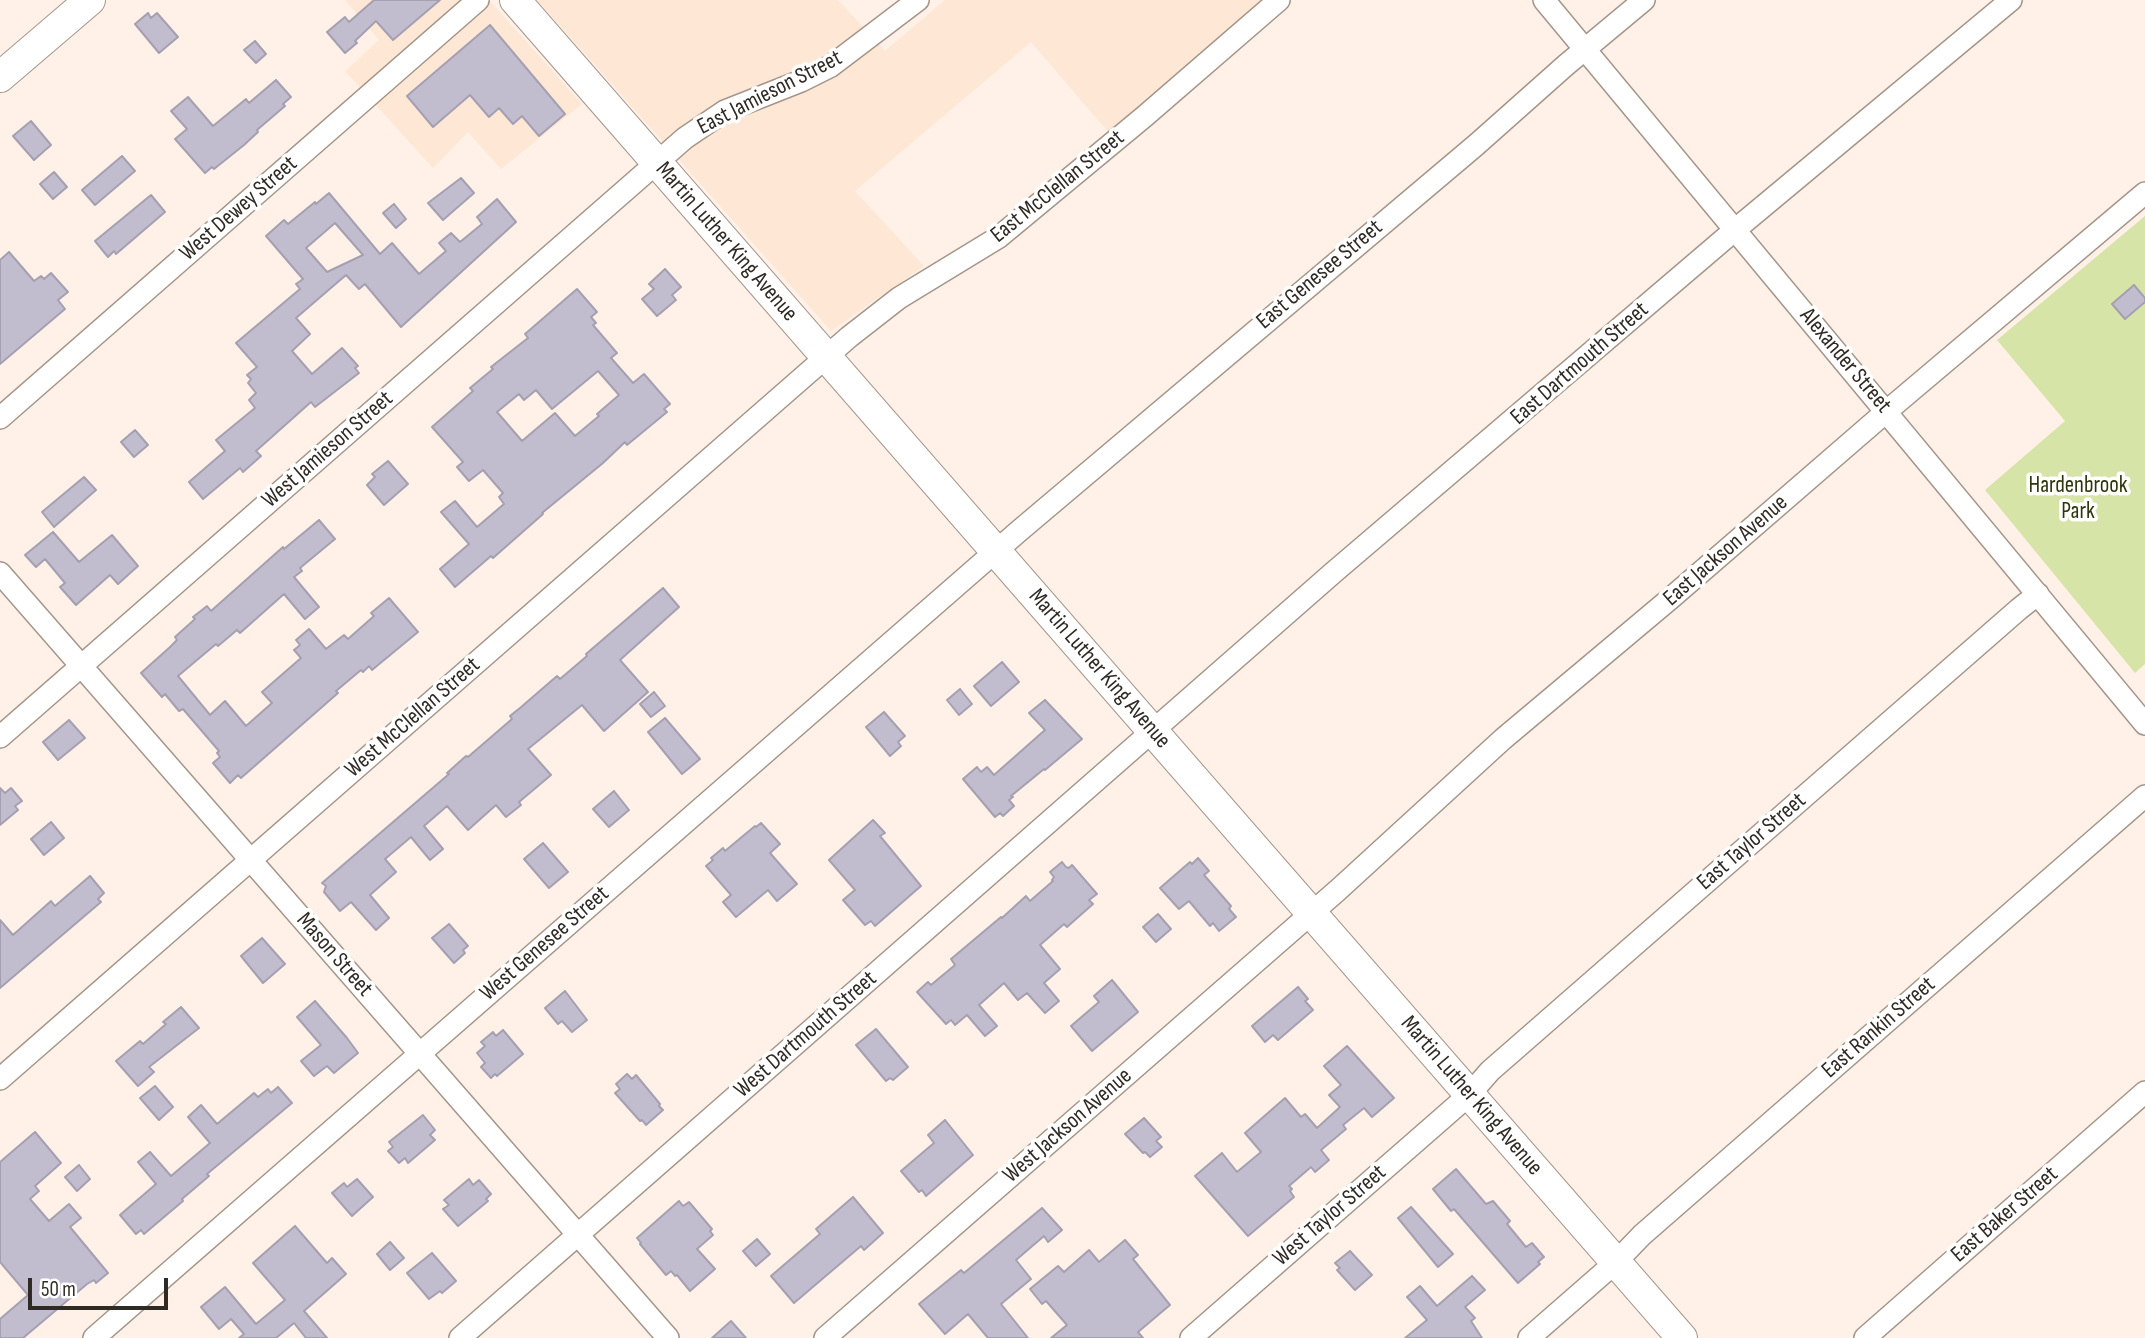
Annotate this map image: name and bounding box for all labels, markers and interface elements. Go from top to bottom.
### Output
street label: East Jamieson Street [693,45,847,141]
street label: East McClellan Street [986,125,1130,249]
street label: West Dewey Street [175,151,303,267]
street label: Martin Luther King Avenue [649,157,803,327]
street label: East Genesee Street [1251,214,1389,336]
street label: East Dartmouth Street [1505,297,1655,431]
street label: Alexander Street [1793,303,1897,419]
street label: West Jamieson Street [257,386,399,514]
park label: Hardenbrook Park [2028,472,2128,526]
street label: East Jackson Avenue [1658,490,1794,612]
street label: Martin Luther King Avenue [1022,584,1176,754]
street label: West McClellan Street [340,652,486,784]
street label: East Taylor Street [1692,787,1812,897]
street label: West Genesee Street [475,881,615,1007]
street label: Mason Street [290,907,378,1003]
street label: West Dartmouth Street [729,966,883,1104]
street label: East Rankin Street [1817,971,1941,1085]
street label: Martin Luther King Avenue [1394,1011,1548,1181]
street label: West Jackson Avenue [998,1063,1138,1189]
street label: West Taylor Street [1268,1159,1392,1273]
street label: East Baker Street [1946,1161,2064,1269]
scale bar [32,1264,172,1308]
text: 50 m [41,1277,76,1302]

